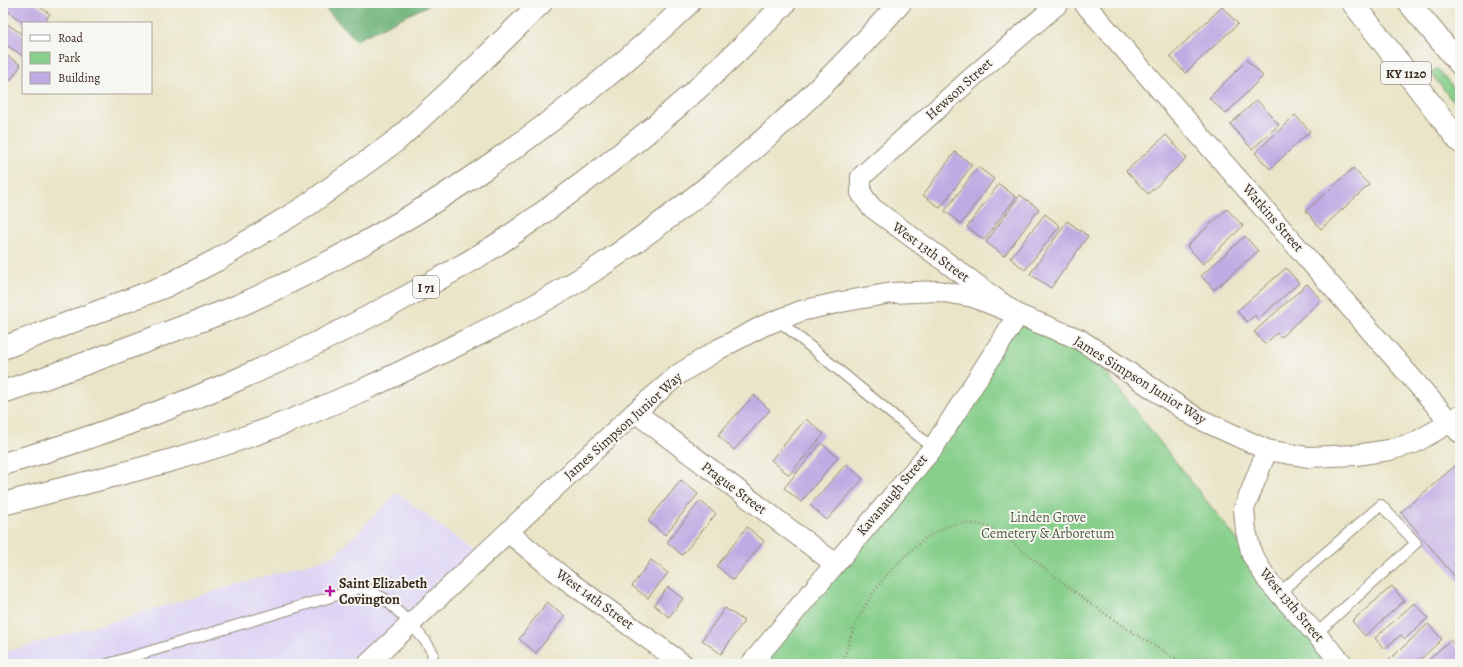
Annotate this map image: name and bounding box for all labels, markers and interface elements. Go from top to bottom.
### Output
legend [22,22,152,94]
text: Road [58,30,84,46]
text: Park [58,50,81,66]
street label: Hewson Street [921,54,997,124]
road number: KY 1120 [1381,62,1431,84]
text: Building [58,70,100,86]
street label: Watkins Street [1237,179,1308,256]
street label: West 13th Street [888,217,974,287]
road number: I 71 [413,276,439,298]
street label: James Simpson Junior Way [1070,331,1211,429]
street label: James Simpson Junior Way [560,367,687,484]
street label: Kavanaugh Street [852,450,932,540]
street label: Prague Street [697,457,771,519]
park label: Linden Grove Cemetery & Arboretum [981,508,1115,543]
street label: West 13th Street [1255,563,1329,646]
street label: West 14th Street [552,564,638,634]
place label: Saint Elizabeth Covington [339,574,428,609]
marker: Saint Elizabeth Covington [324,585,336,597]

